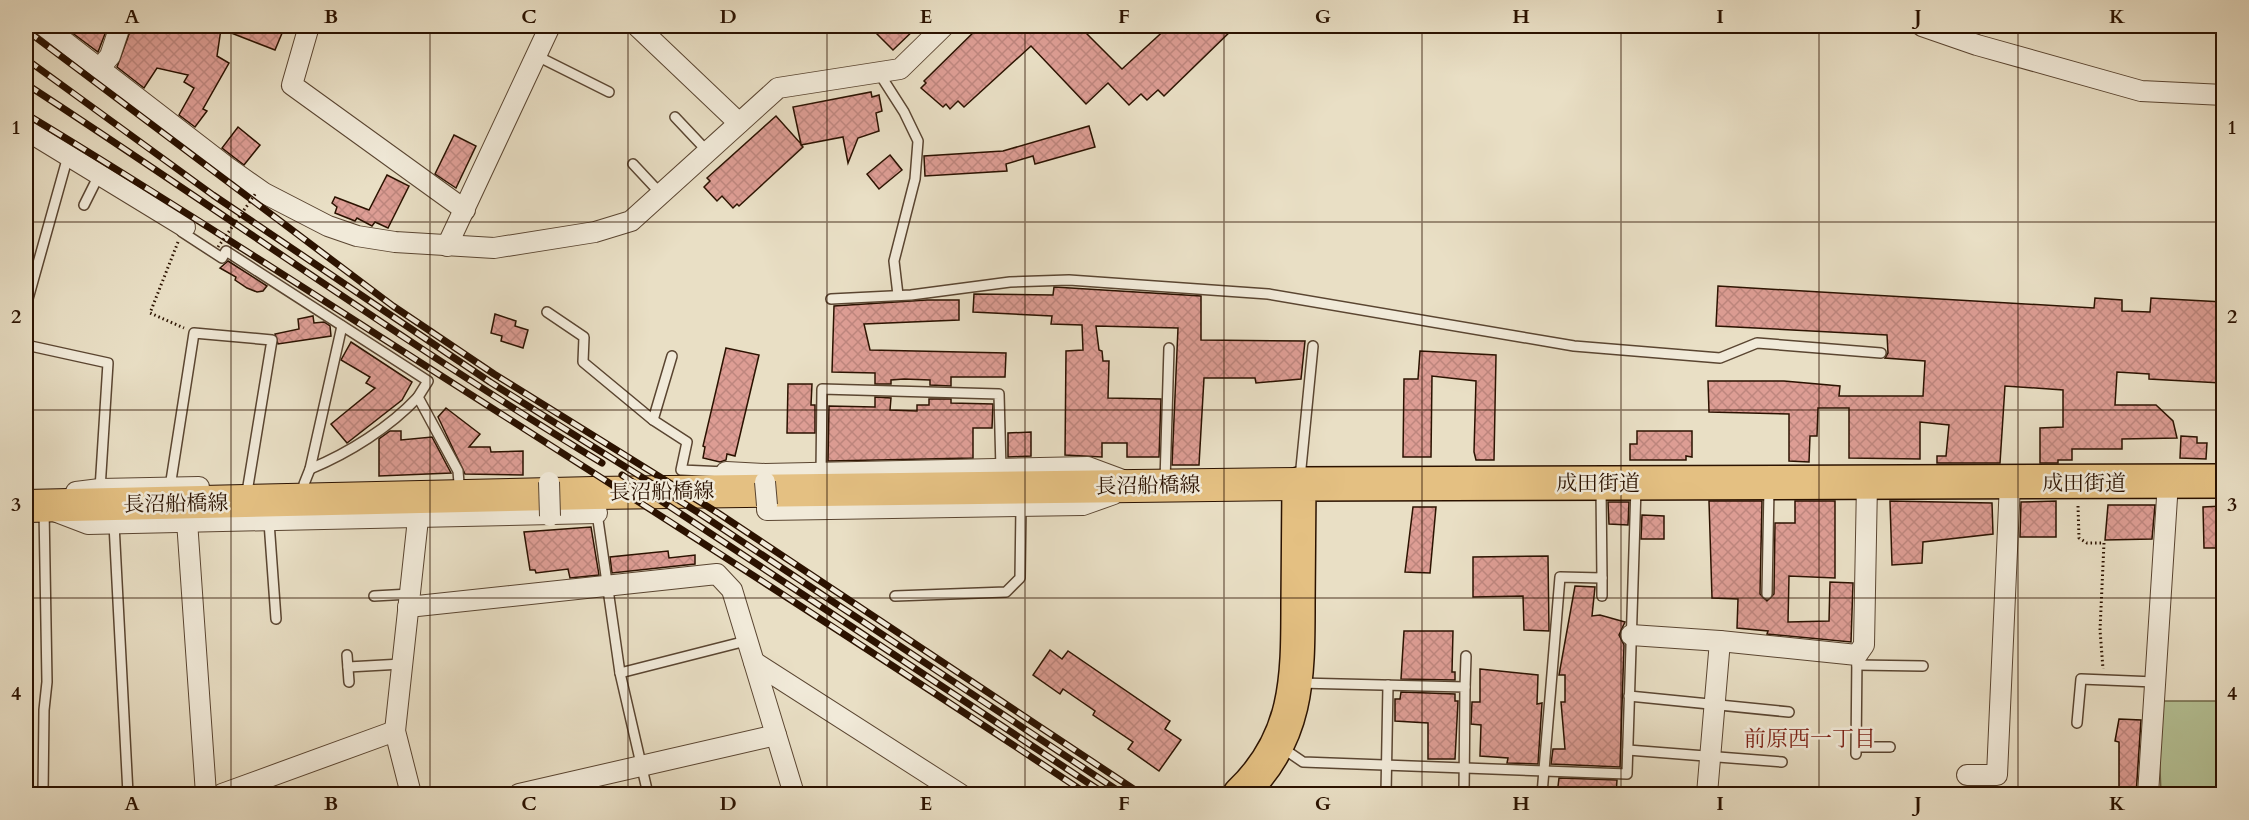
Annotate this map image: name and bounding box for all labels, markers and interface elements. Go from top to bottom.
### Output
text: A [124,3,140,30]
text: B [324,3,338,30]
text: C [521,3,537,30]
text: D [719,3,737,30]
text: E [920,3,932,30]
text: F [1118,3,1130,30]
text: G [1315,3,1331,30]
text: H [1512,3,1530,30]
text: I [1716,3,1724,30]
text: J [1911,3,1922,30]
text: K [2109,3,2126,30]
text: 1 [11,114,21,141]
text: 1 [2227,114,2237,141]
text: 2 [11,303,21,330]
text: 2 [2227,303,2237,330]
street label: 成田街道 [1556,469,1640,498]
street label: 成田街道 [2042,469,2126,498]
street label: 長沼船橋線 [1095,471,1201,501]
street label: 長沼船橋線 [609,477,715,507]
street label: 長沼船橋線 [123,489,229,519]
text: 3 [11,491,21,518]
text: 3 [2227,491,2237,518]
text: 4 [11,680,21,707]
text: 4 [2227,680,2237,707]
district label: 前原西一丁目 [1744,724,1876,754]
text: A [124,790,140,817]
text: B [324,790,338,817]
text: C [521,790,537,817]
text: D [719,790,737,817]
text: E [920,790,932,817]
text: F [1118,790,1130,817]
text: G [1315,790,1331,817]
text: H [1512,790,1530,817]
text: I [1716,790,1724,817]
text: J [1911,790,1922,817]
text: K [2109,790,2126,817]

